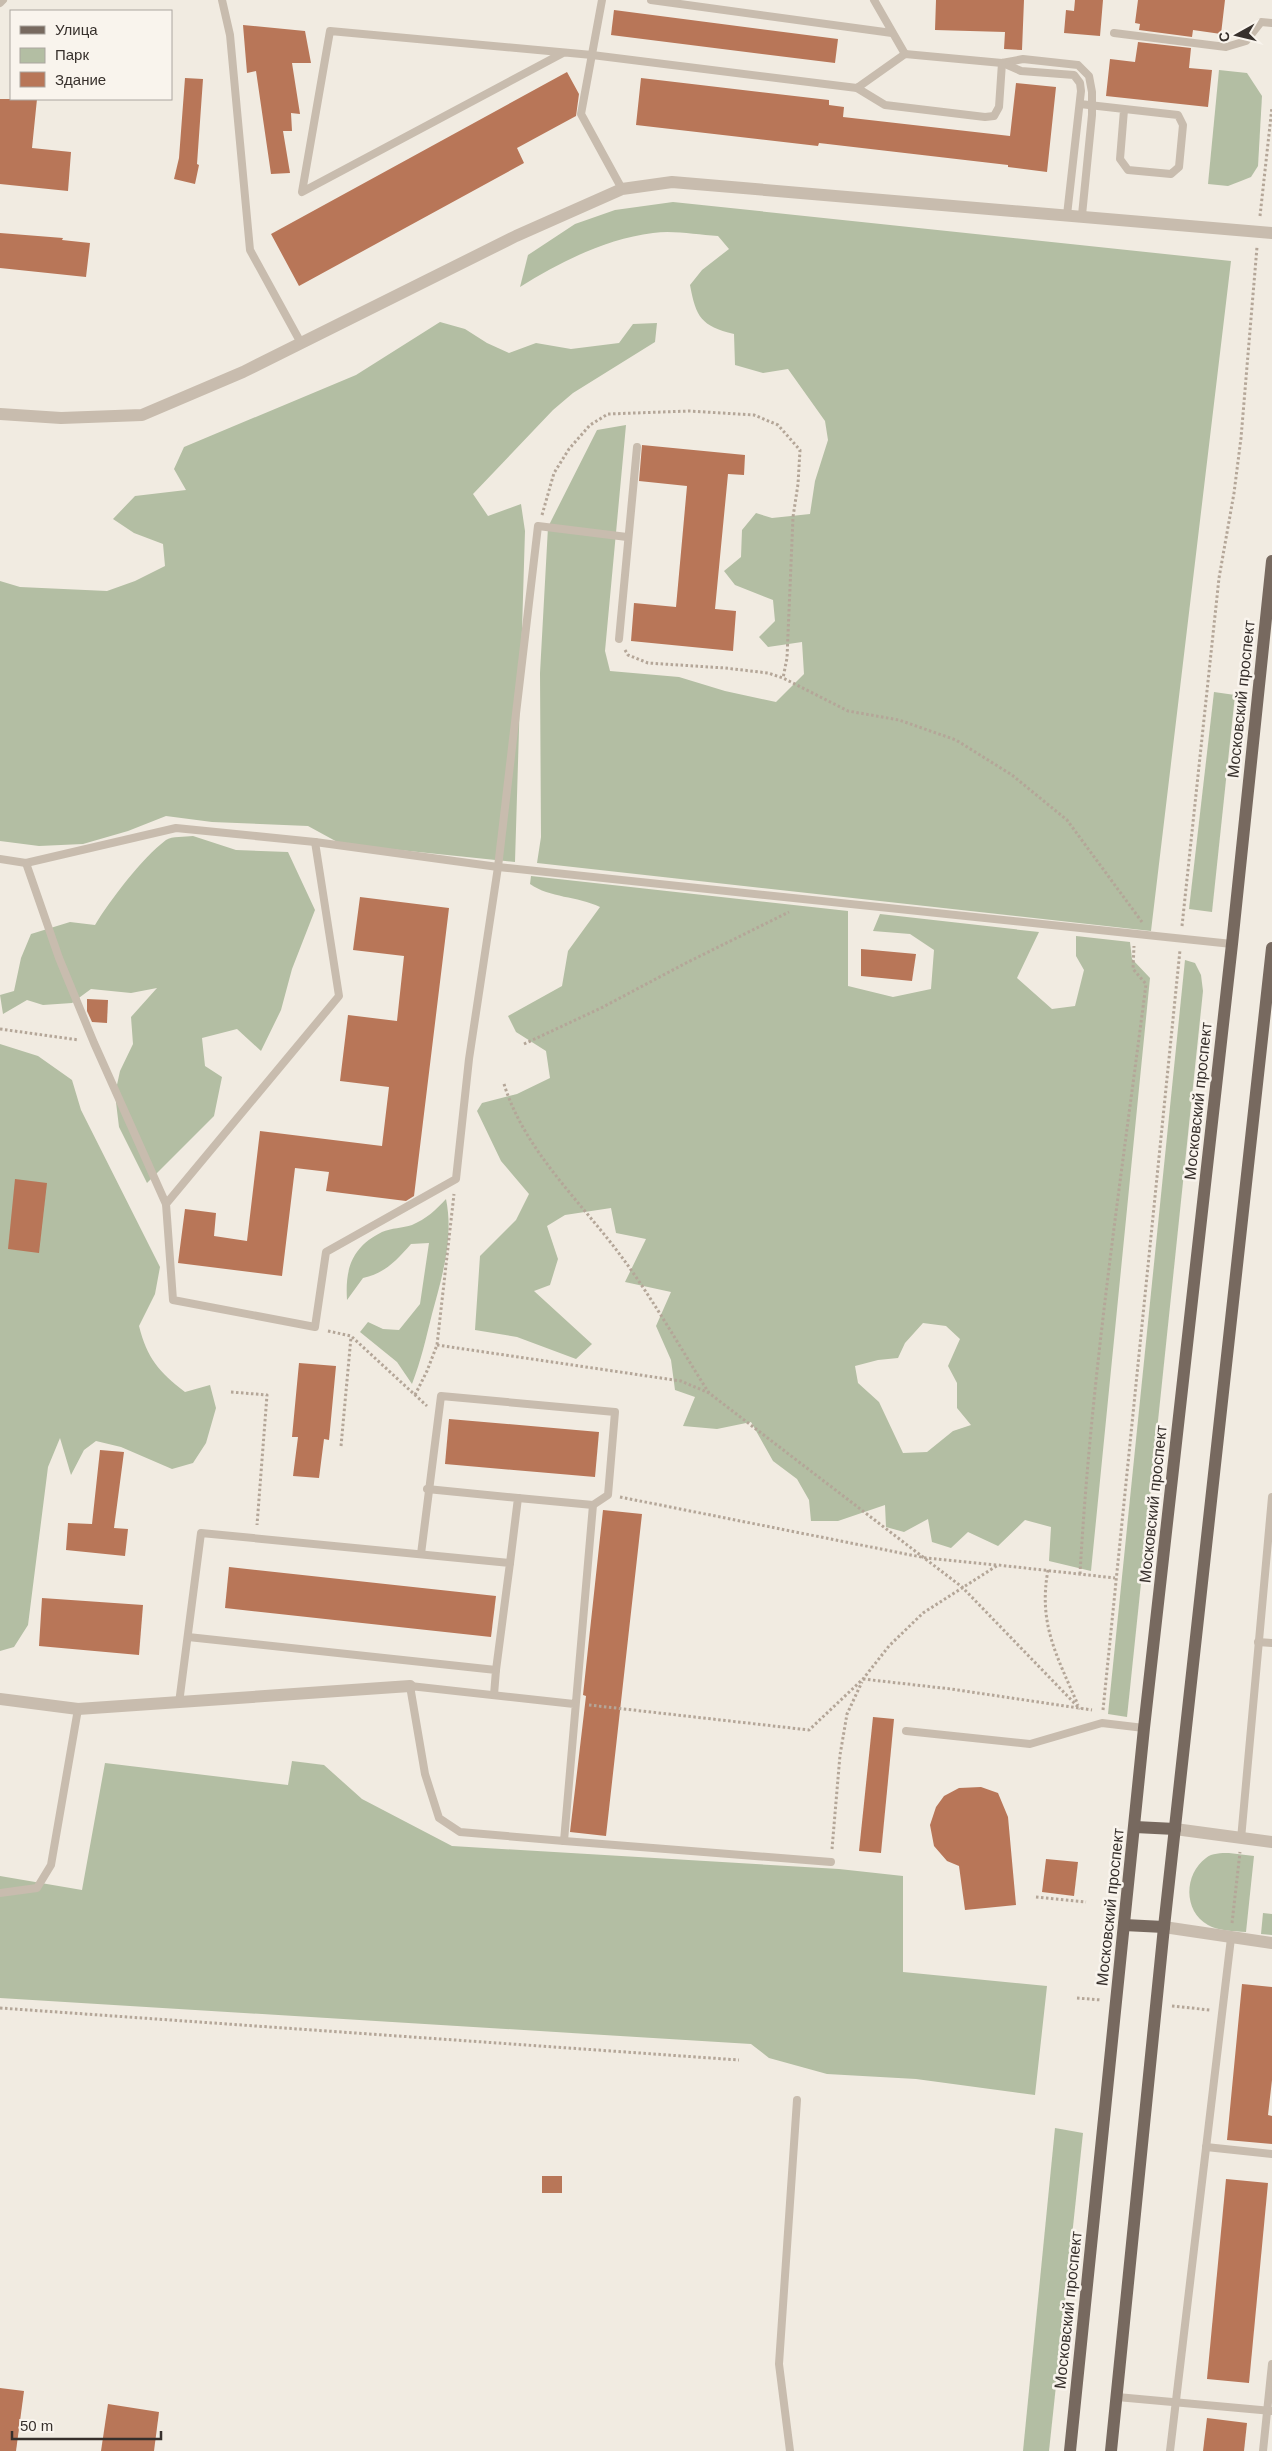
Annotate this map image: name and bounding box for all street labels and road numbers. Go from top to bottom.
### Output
street label: Московский проспект [1224,619,1258,779]
street label: Московский проспект [1181,1021,1215,1181]
street label: Московский проспект [1136,1424,1170,1584]
street label: Московский проспект [1093,1827,1127,1987]
street label: Московский проспект [1051,2230,1085,2390]

